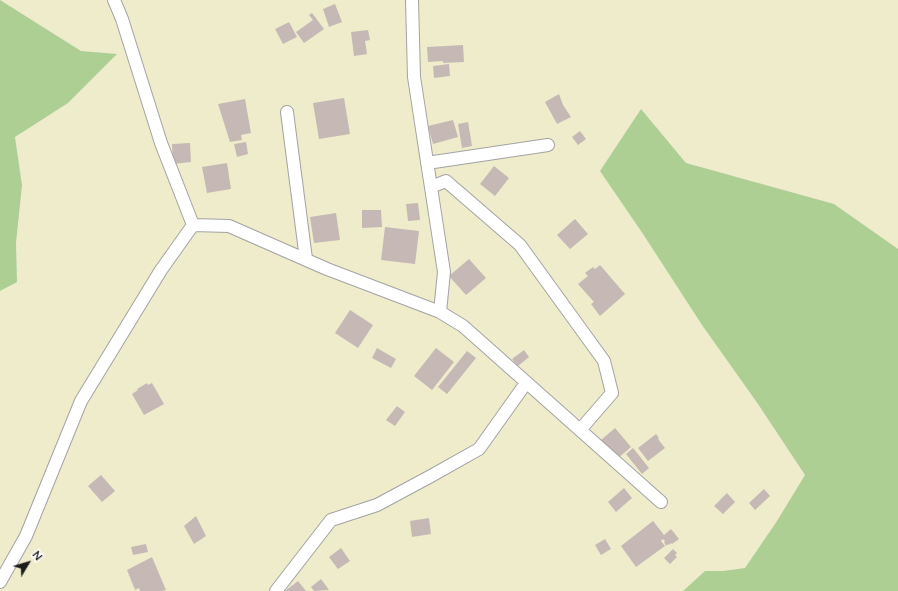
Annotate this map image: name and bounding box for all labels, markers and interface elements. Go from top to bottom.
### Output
north arrow [8,543,48,583]
text: N [30,548,46,563]

